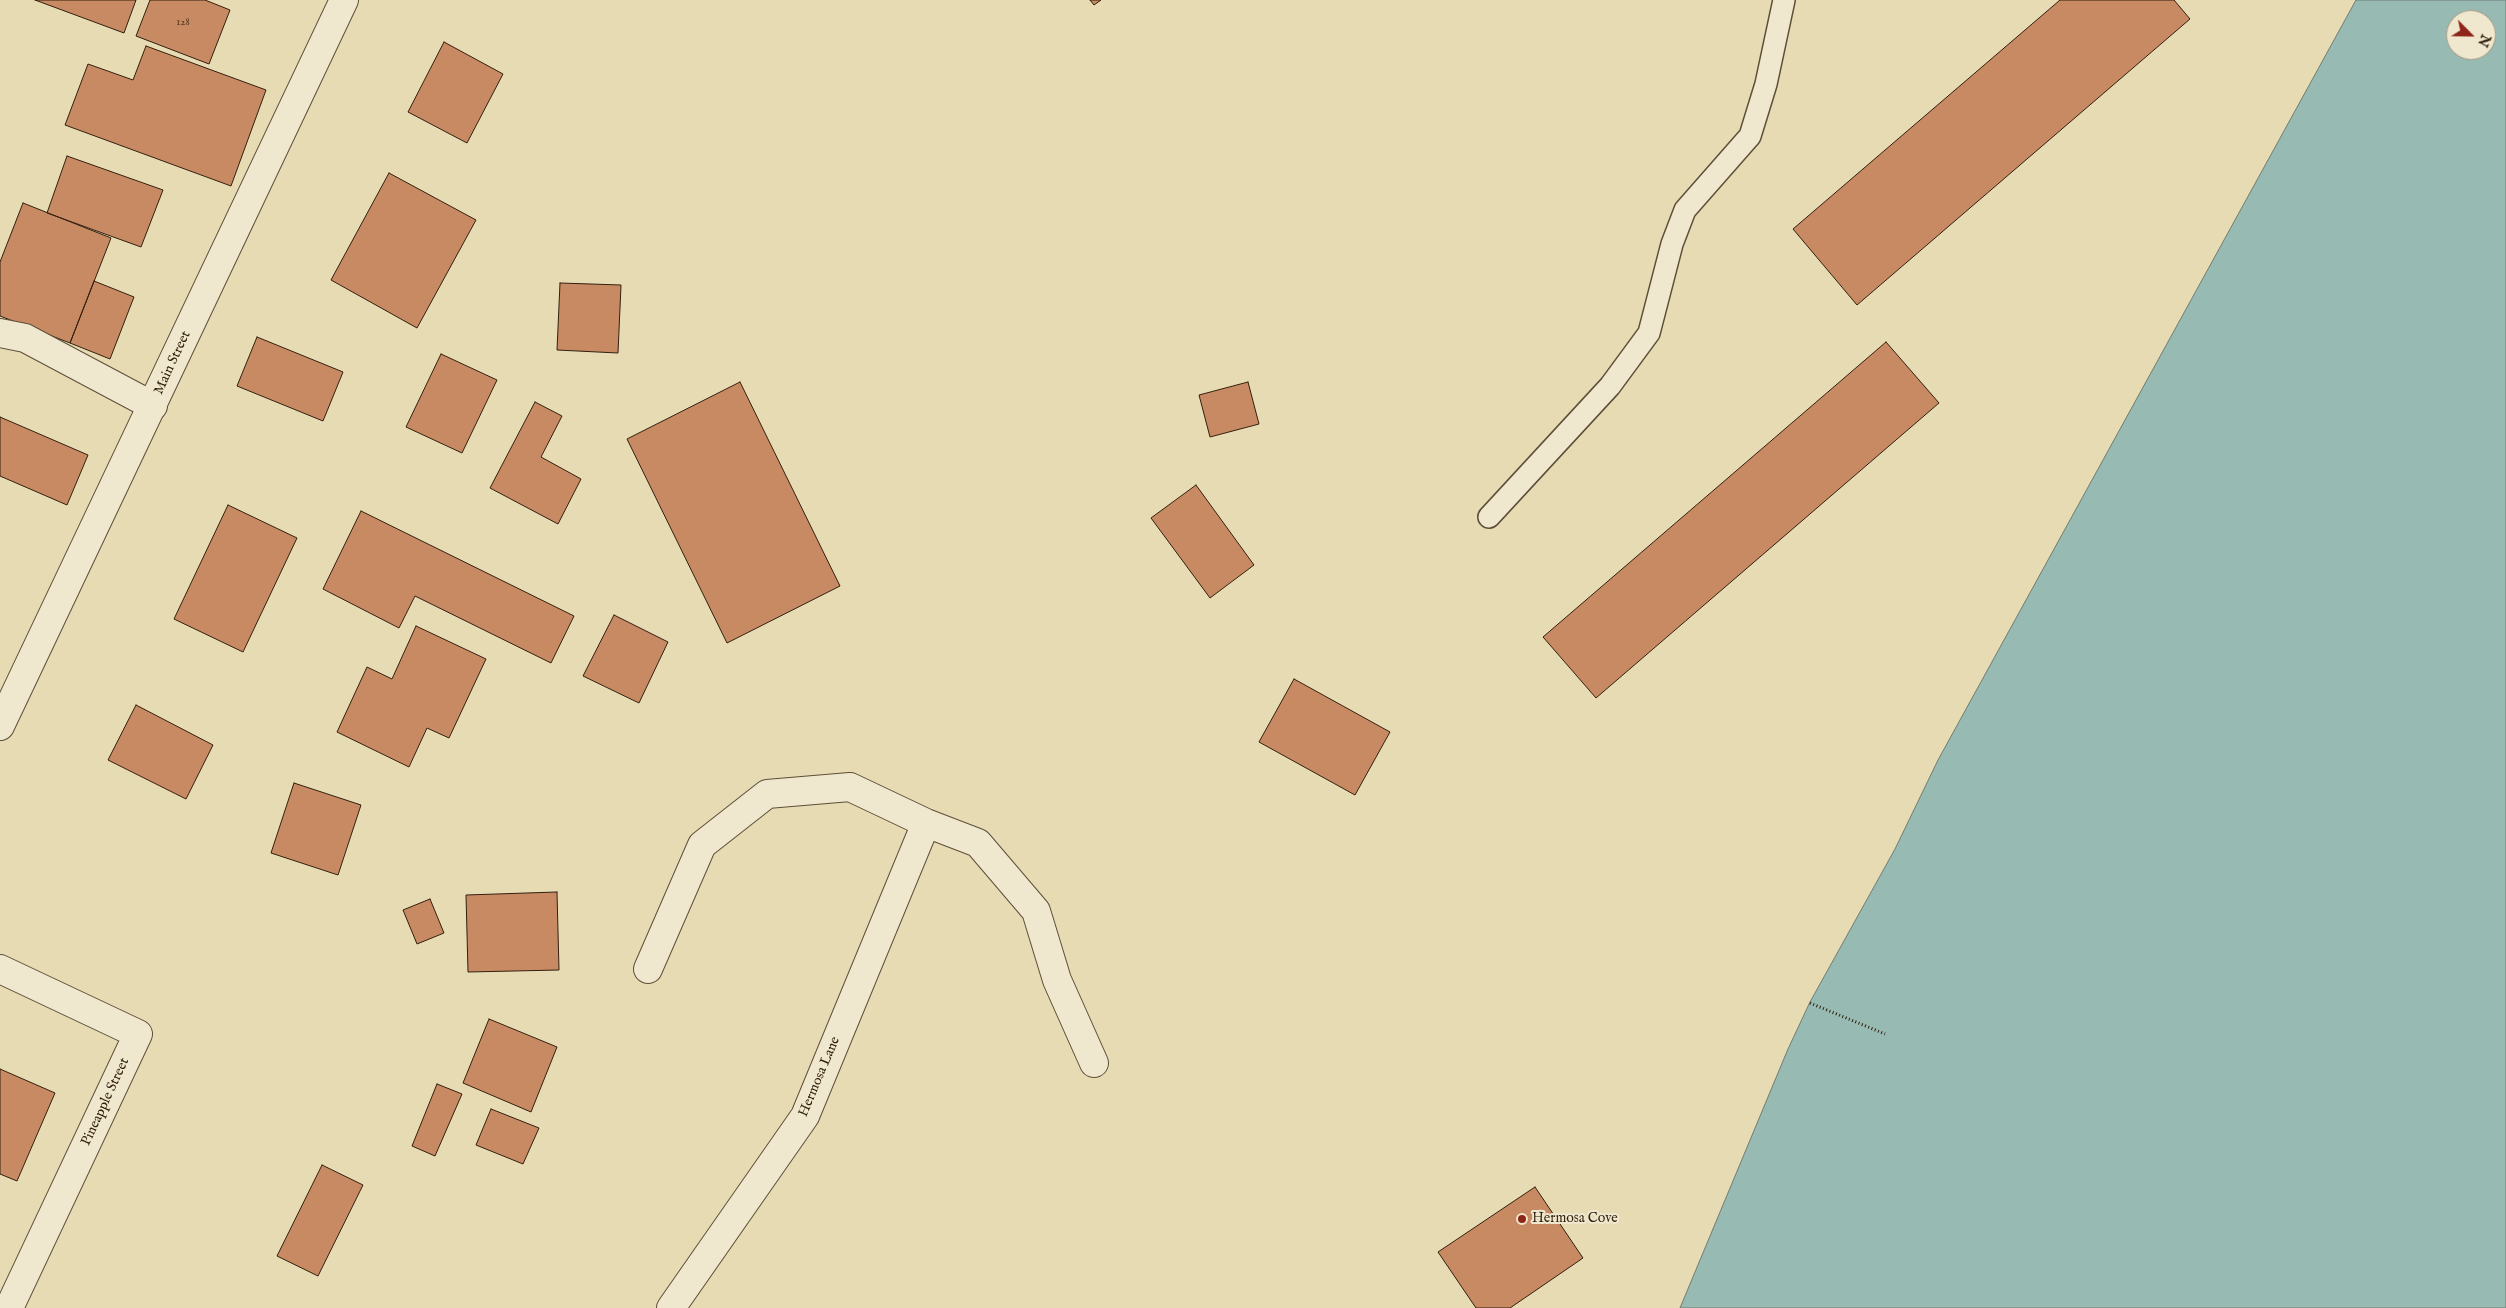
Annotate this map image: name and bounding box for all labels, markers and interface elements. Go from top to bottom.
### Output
north arrow [2446,10,2496,60]
house number: 128 [176,16,190,30]
text: N [2473,31,2495,50]
street label: Main Street [151,329,195,397]
street label: Hermosa Lane [796,1034,844,1120]
street label: Pineapple Street [78,1055,134,1149]
place label: Hermosa Cove [1532,1211,1618,1227]
marker: Hermosa Cove [1516,1213,1528,1225]

